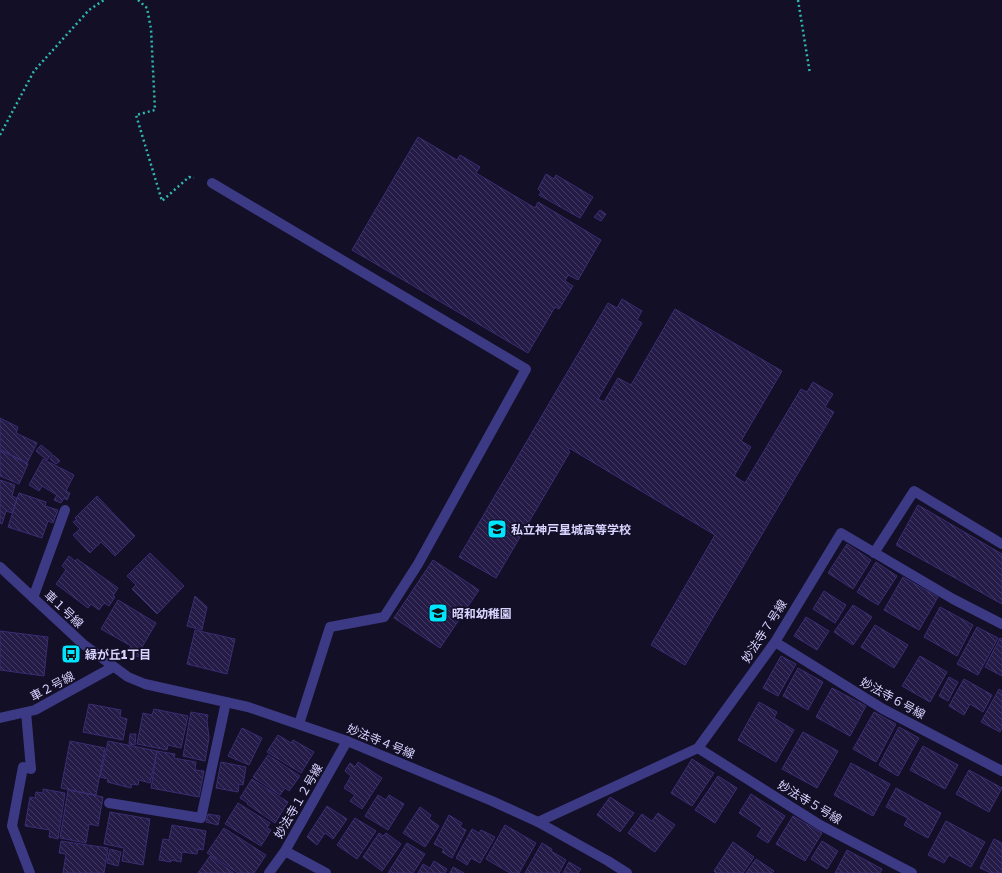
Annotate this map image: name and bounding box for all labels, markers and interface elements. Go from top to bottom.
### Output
school or university icon: 私立神戸星城高等学校 [486,518,508,540]
place label: 私立神戸星城高等学校 [511,522,631,537]
street label: 車１号線 [41,587,87,631]
street label: 妙法寺７号線 [738,597,790,665]
school or university icon: 昭和幼稚園 [427,602,449,624]
place label: 昭和幼稚園 [452,606,512,621]
bus stop icon: 緑が丘1丁目 [60,643,82,665]
place label: 緑が丘1丁目 [85,647,151,662]
street label: 車２号線 [27,668,77,704]
street label: 妙法寺６号線 [858,674,928,722]
street label: 妙法寺４号線 [345,721,417,761]
street label: 妙法寺１２号線 [271,761,325,841]
street label: 妙法寺５号線 [775,777,845,827]

